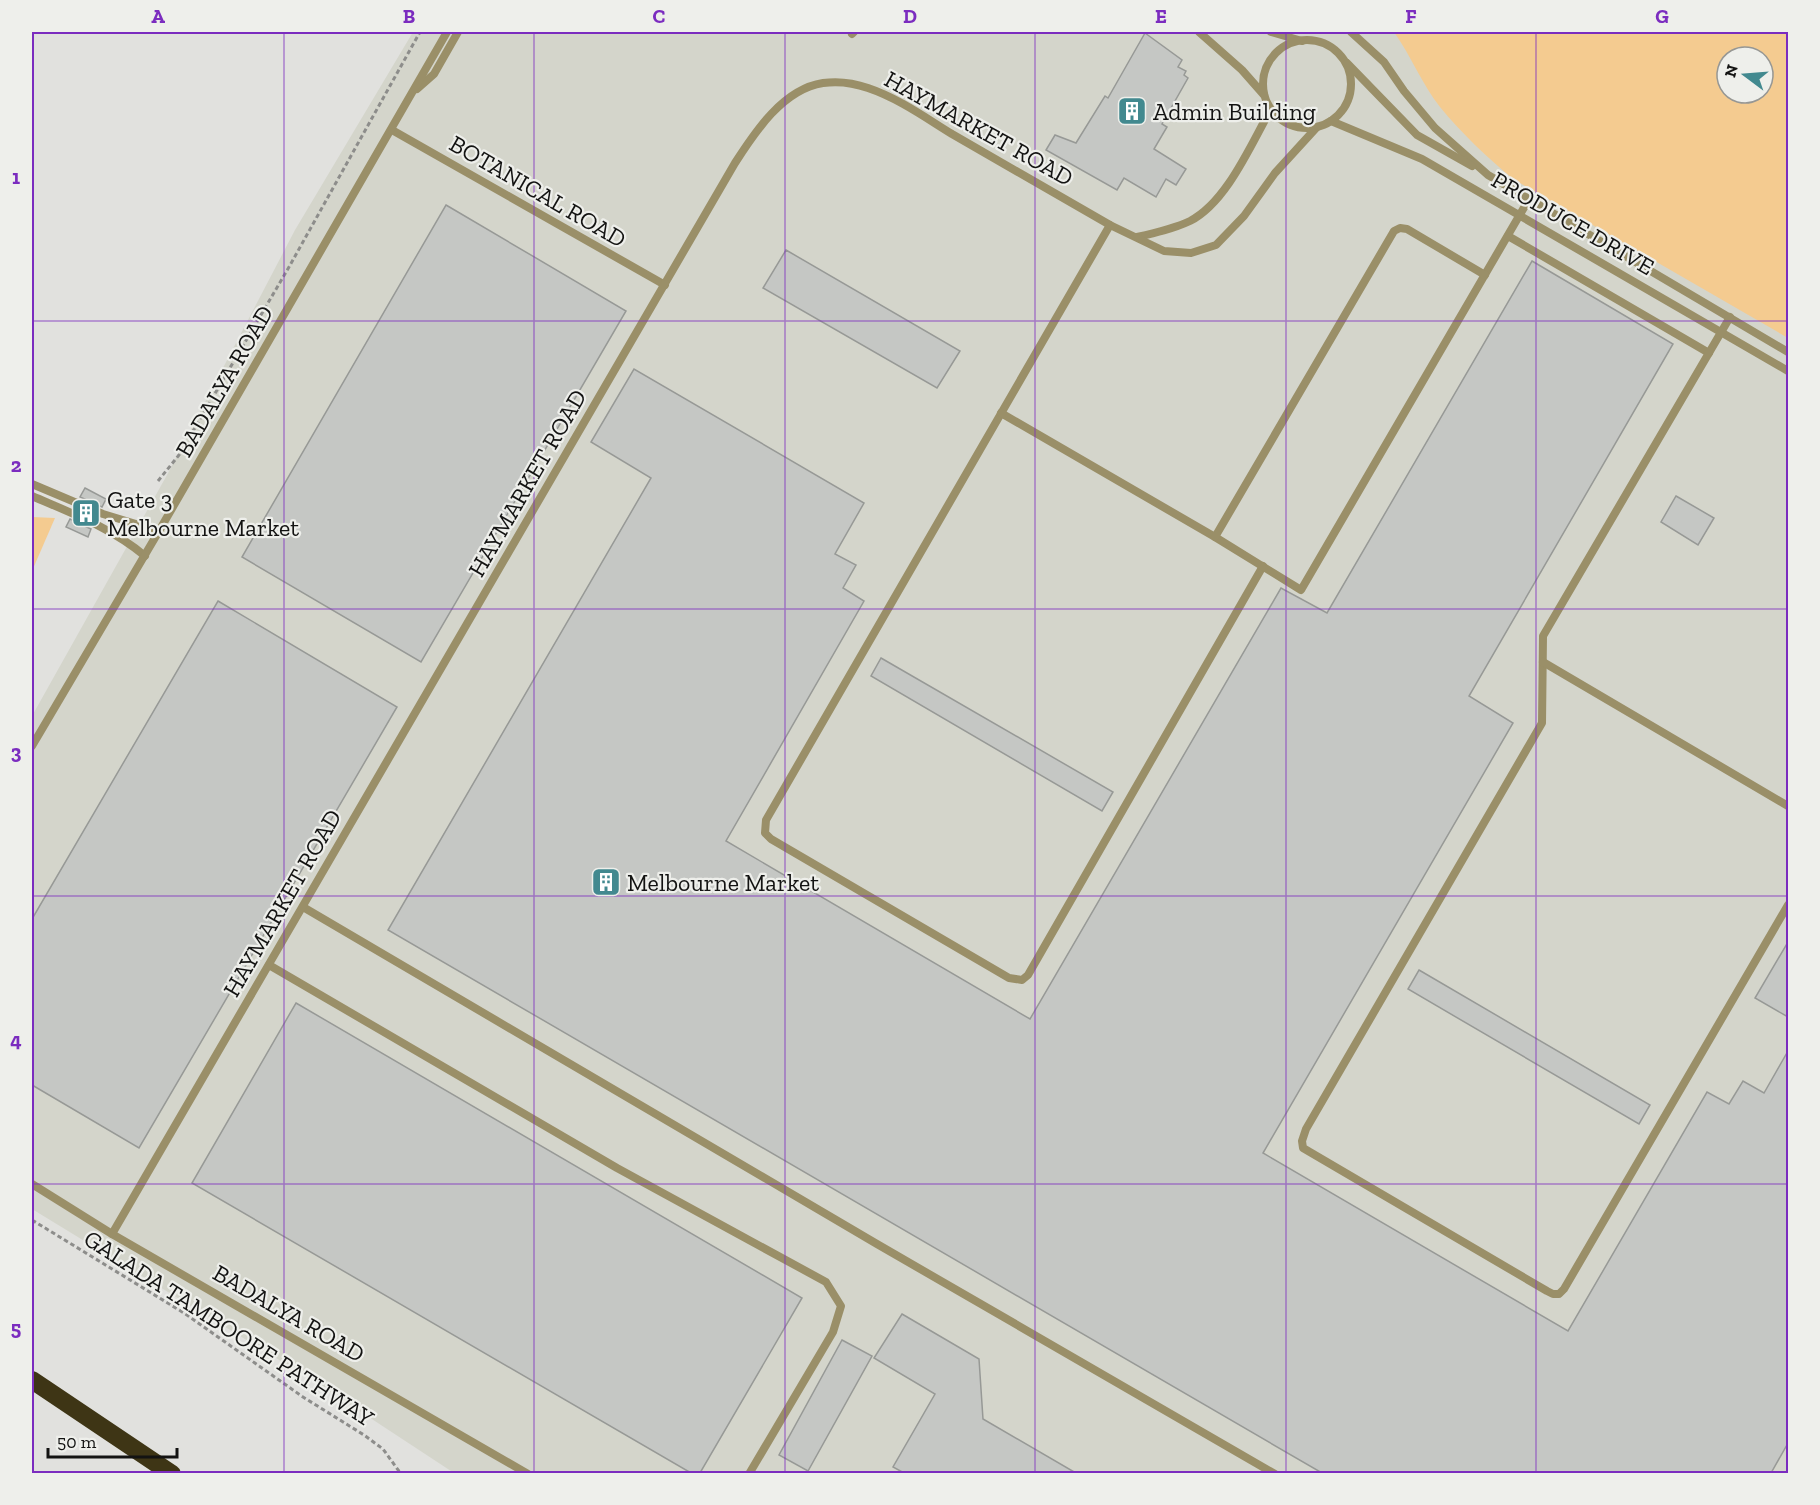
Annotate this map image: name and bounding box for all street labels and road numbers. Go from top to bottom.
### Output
street label: HAYMARKET ROAD [879,64,1079,192]
street label: BOTANICAL ROAD [445,129,631,253]
street label: PRODUCE DRIVE [1486,165,1660,281]
street label: BADALYA ROAD [169,300,279,462]
street label: HAYMARKET ROAD [462,384,592,582]
street label: HAYMARKET ROAD [217,804,347,1002]
street label: GALADA TAMBOORE PATHWAY [79,1223,380,1433]
street label: BADALYA ROAD [208,1258,370,1368]

